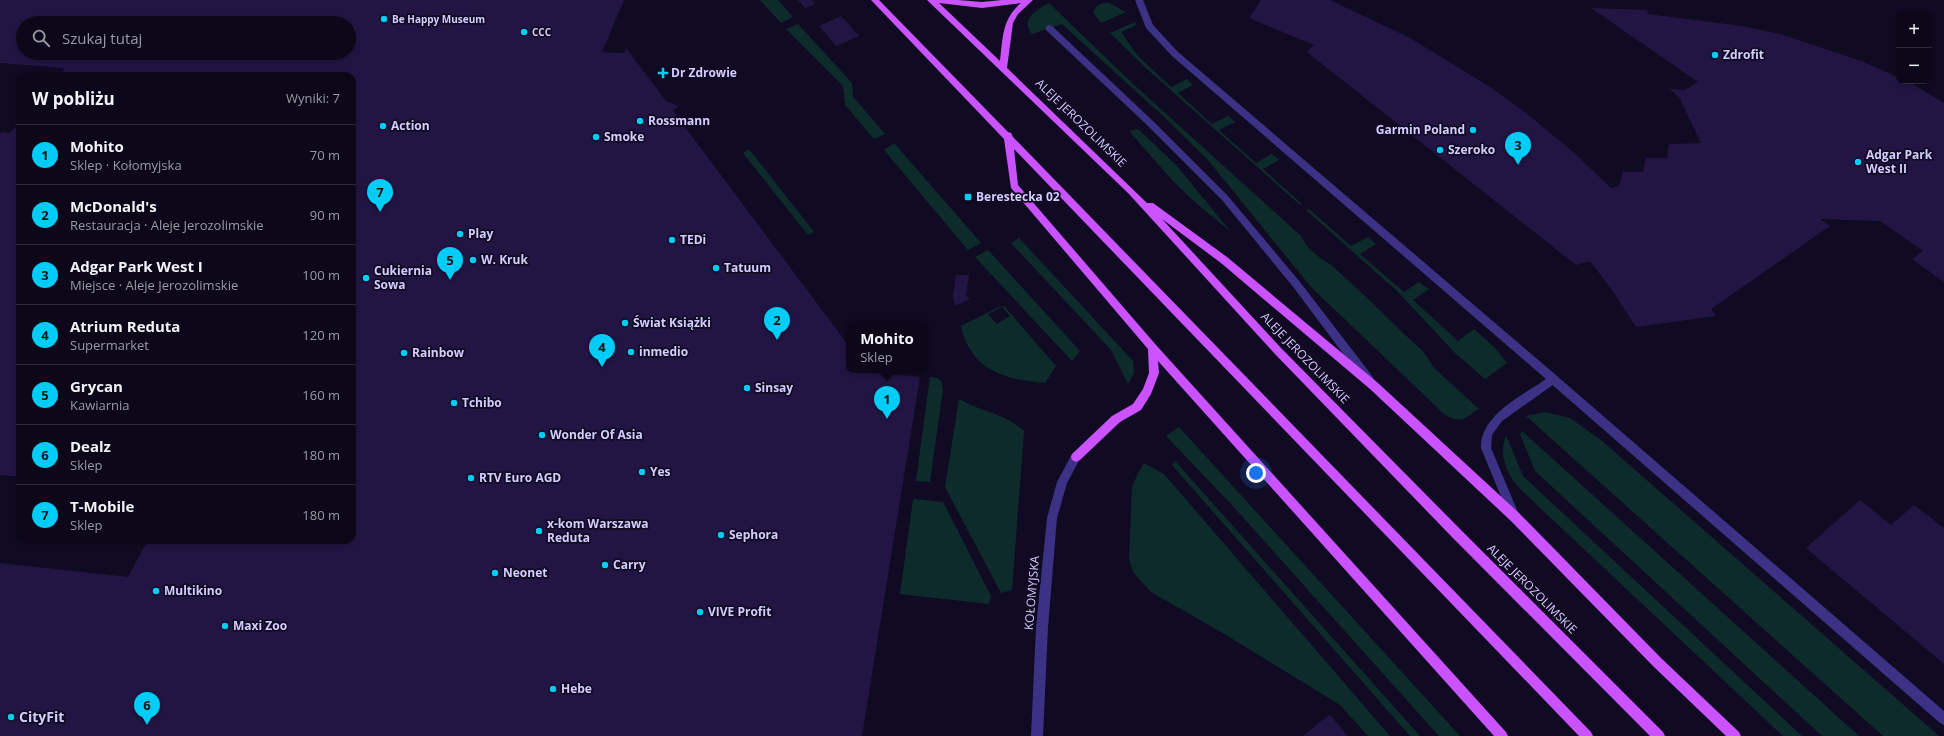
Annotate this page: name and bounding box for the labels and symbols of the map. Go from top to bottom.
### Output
place label: Be Happy Museum [392,12,485,26]
marker: Be Happy Museum [379,14,389,24]
place label: CCC [532,25,552,39]
marker: CCC [519,27,529,37]
place label: Zdrofit [1723,46,1764,63]
marker: Zdrofit [1710,50,1720,60]
place label: Dr Zdrowie [671,64,737,81]
marker: Dr Zdrowie [658,68,668,78]
street label: ALEJE JEROZOLIMSKIE [1032,75,1131,171]
place label: Rossmann [648,112,710,129]
marker: Rossmann [635,116,645,126]
place label: Action [391,117,430,134]
marker: Action [378,121,388,131]
place label: Garmin Poland [1376,121,1465,138]
marker: Garmin Poland [1468,125,1478,135]
place label: Smoke [604,128,644,145]
marker: Smoke [591,132,601,142]
pin: 3 [1505,132,1531,165]
place label: Szeroko [1448,141,1495,158]
marker: Szeroko [1435,145,1445,155]
place label: Adgar Park West II [1866,146,1933,177]
marker: Adgar Park West II [1853,157,1863,167]
pin: 7 [367,179,393,212]
place label: Berestecka 02 [976,188,1060,205]
marker: Berestecka 02 [963,192,973,202]
place label: Play [468,225,493,242]
marker: Play [455,229,465,239]
place label: TEDi [680,231,706,248]
marker: TEDi [667,235,677,245]
pin: 5 [437,247,463,280]
place label: W. Kruk [481,251,528,268]
marker: W. Kruk [468,255,478,265]
place label: Tatuum [724,259,771,276]
place label: Cukiernia Sowa [374,262,432,293]
marker: Tatuum [711,263,721,273]
marker: Cukiernia Sowa [361,273,371,283]
pin: 2 [764,307,790,340]
street label: ALEJE JEROZOLIMSKIE [1257,308,1353,407]
place label: Świat Książki [633,314,711,331]
marker: Świat Książki [620,318,630,328]
pin: 4 [589,334,615,367]
place label: inmedio [639,343,688,360]
place label: Rainbow [412,344,465,361]
marker: inmedio [626,347,636,357]
marker: Rainbow [399,348,409,358]
place label: Sinsay [755,379,793,396]
marker: Sinsay [742,383,752,393]
pin: 1 [874,386,900,419]
place label: Tchibo [462,394,502,411]
marker: Tchibo [449,398,459,408]
place label: Wonder Of Asia [550,426,643,443]
marker: Wonder Of Asia [537,430,547,440]
place label: Yes [650,463,671,480]
your location [1246,463,1266,483]
marker: Yes [637,467,647,477]
place label: RTV Euro AGD [479,469,561,486]
marker: RTV Euro AGD [466,473,476,483]
place label: x-kom Warszawa Reduta [547,515,648,546]
marker: x-kom Warszawa Reduta [534,526,544,536]
place label: Sephora [729,526,778,543]
marker: Sephora [716,530,726,540]
street label: ALEJE JEROZOLIMSKIE [1484,540,1581,637]
street label: KOŁOMYJSKA [1020,555,1043,631]
place label: Carry [613,556,646,573]
marker: Carry [600,560,610,570]
place label: Neonet [503,564,547,581]
marker: Neonet [490,568,500,578]
place label: Multikino [164,582,222,599]
marker: Multikino [151,586,161,596]
place label: VIVE Profit [708,603,771,620]
marker: VIVE Profit [695,607,705,617]
place label: Maxi Zoo [233,617,287,634]
marker: Maxi Zoo [220,621,230,631]
place label: Hebe [561,680,592,697]
marker: Hebe [548,684,558,694]
pin: 6 [134,692,160,725]
place label: CityFit [19,707,64,726]
marker: CityFit [6,712,16,722]

